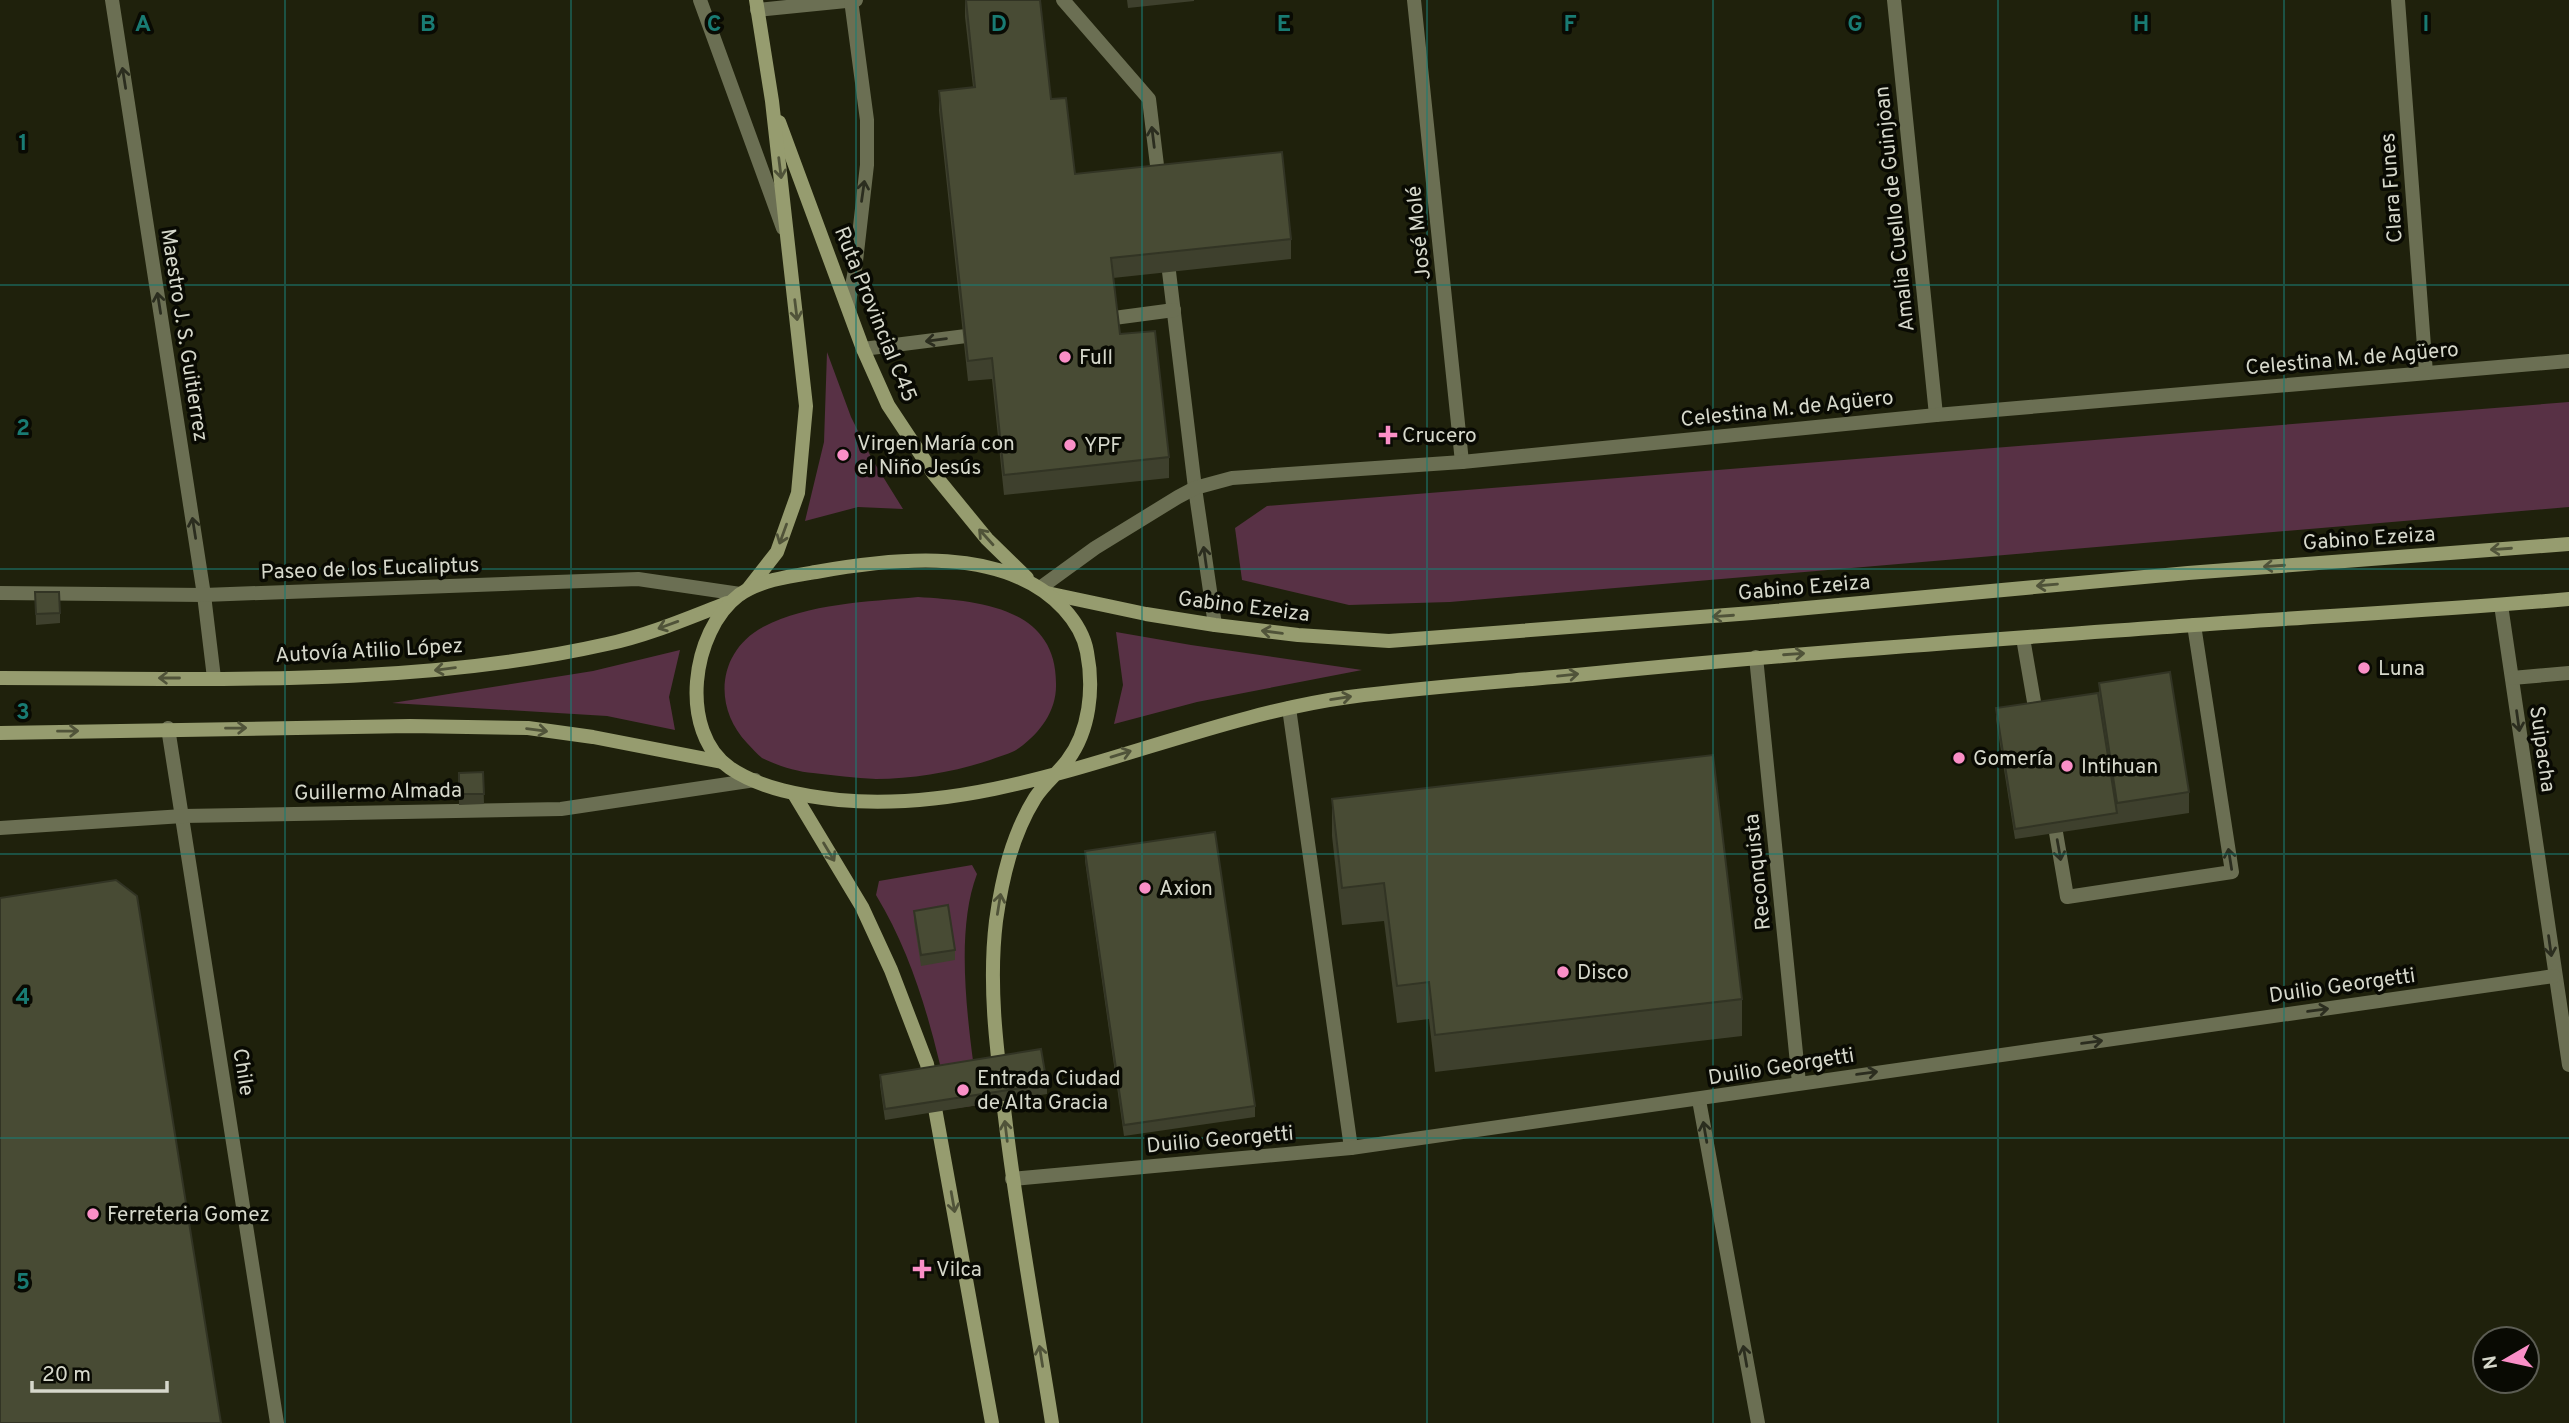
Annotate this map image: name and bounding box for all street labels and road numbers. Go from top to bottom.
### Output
street label: Amalia Cuello de Guinjoan [1869,85,1922,333]
street label: Clara Funes [2375,132,2410,244]
street label: José Molé [1401,185,1438,281]
street label: Ruta Provincial C45 [827,223,922,406]
street label: Maestro J. S. Guitierrez [153,227,214,444]
street label: Celestina M. de Agüero [2244,337,2460,382]
street label: Celestina M. de Agüero [1679,385,1895,434]
street label: Gabino Ezeiza [2302,521,2436,558]
street label: Paseo de los Eucaliptus [260,552,480,587]
street label: Gabino Ezeiza [1737,569,1871,608]
street label: Gabino Ezeiza [1176,586,1311,629]
street label: Autovía Atilio López [274,633,464,670]
street label: Suipacha [2522,704,2561,794]
street label: Guillermo Almada [294,778,462,807]
street label: Reconquista [1739,812,1778,931]
street label: Duilio Georgetti [2267,963,2417,1010]
street label: Duilio Georgetti [1706,1043,1856,1092]
street label: Chile [225,1047,260,1098]
street label: Duilio Georgetti [1145,1121,1295,1160]

